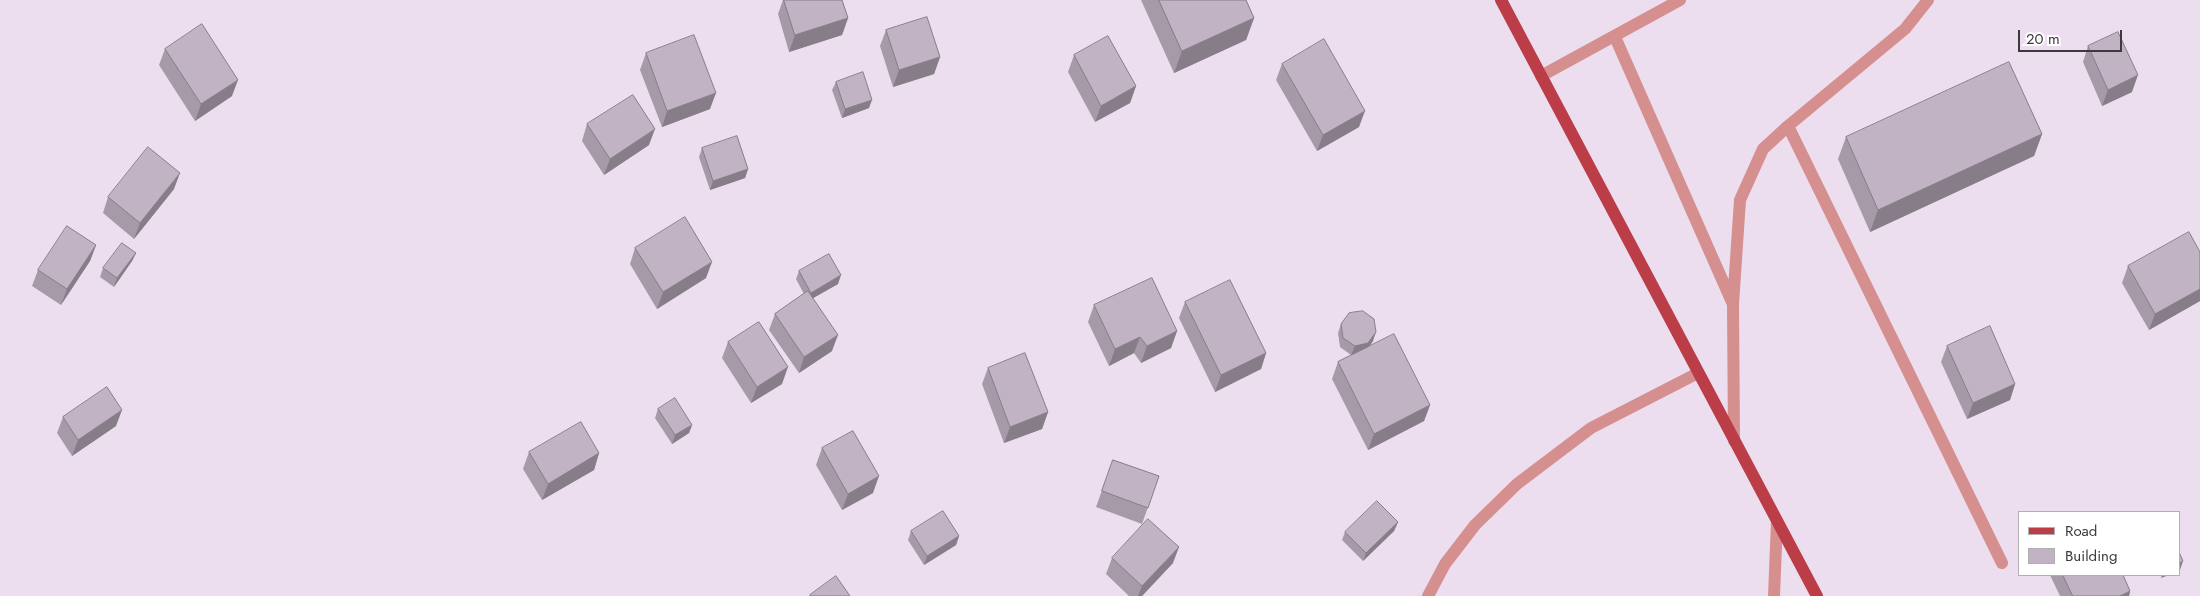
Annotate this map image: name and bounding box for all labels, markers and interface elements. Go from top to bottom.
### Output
scale bar [2020,20,2124,52]
text: 20 m [2026,28,2060,50]
legend [2018,511,2180,576]
text: Road [2065,520,2097,542]
text: Building [2065,545,2117,567]

